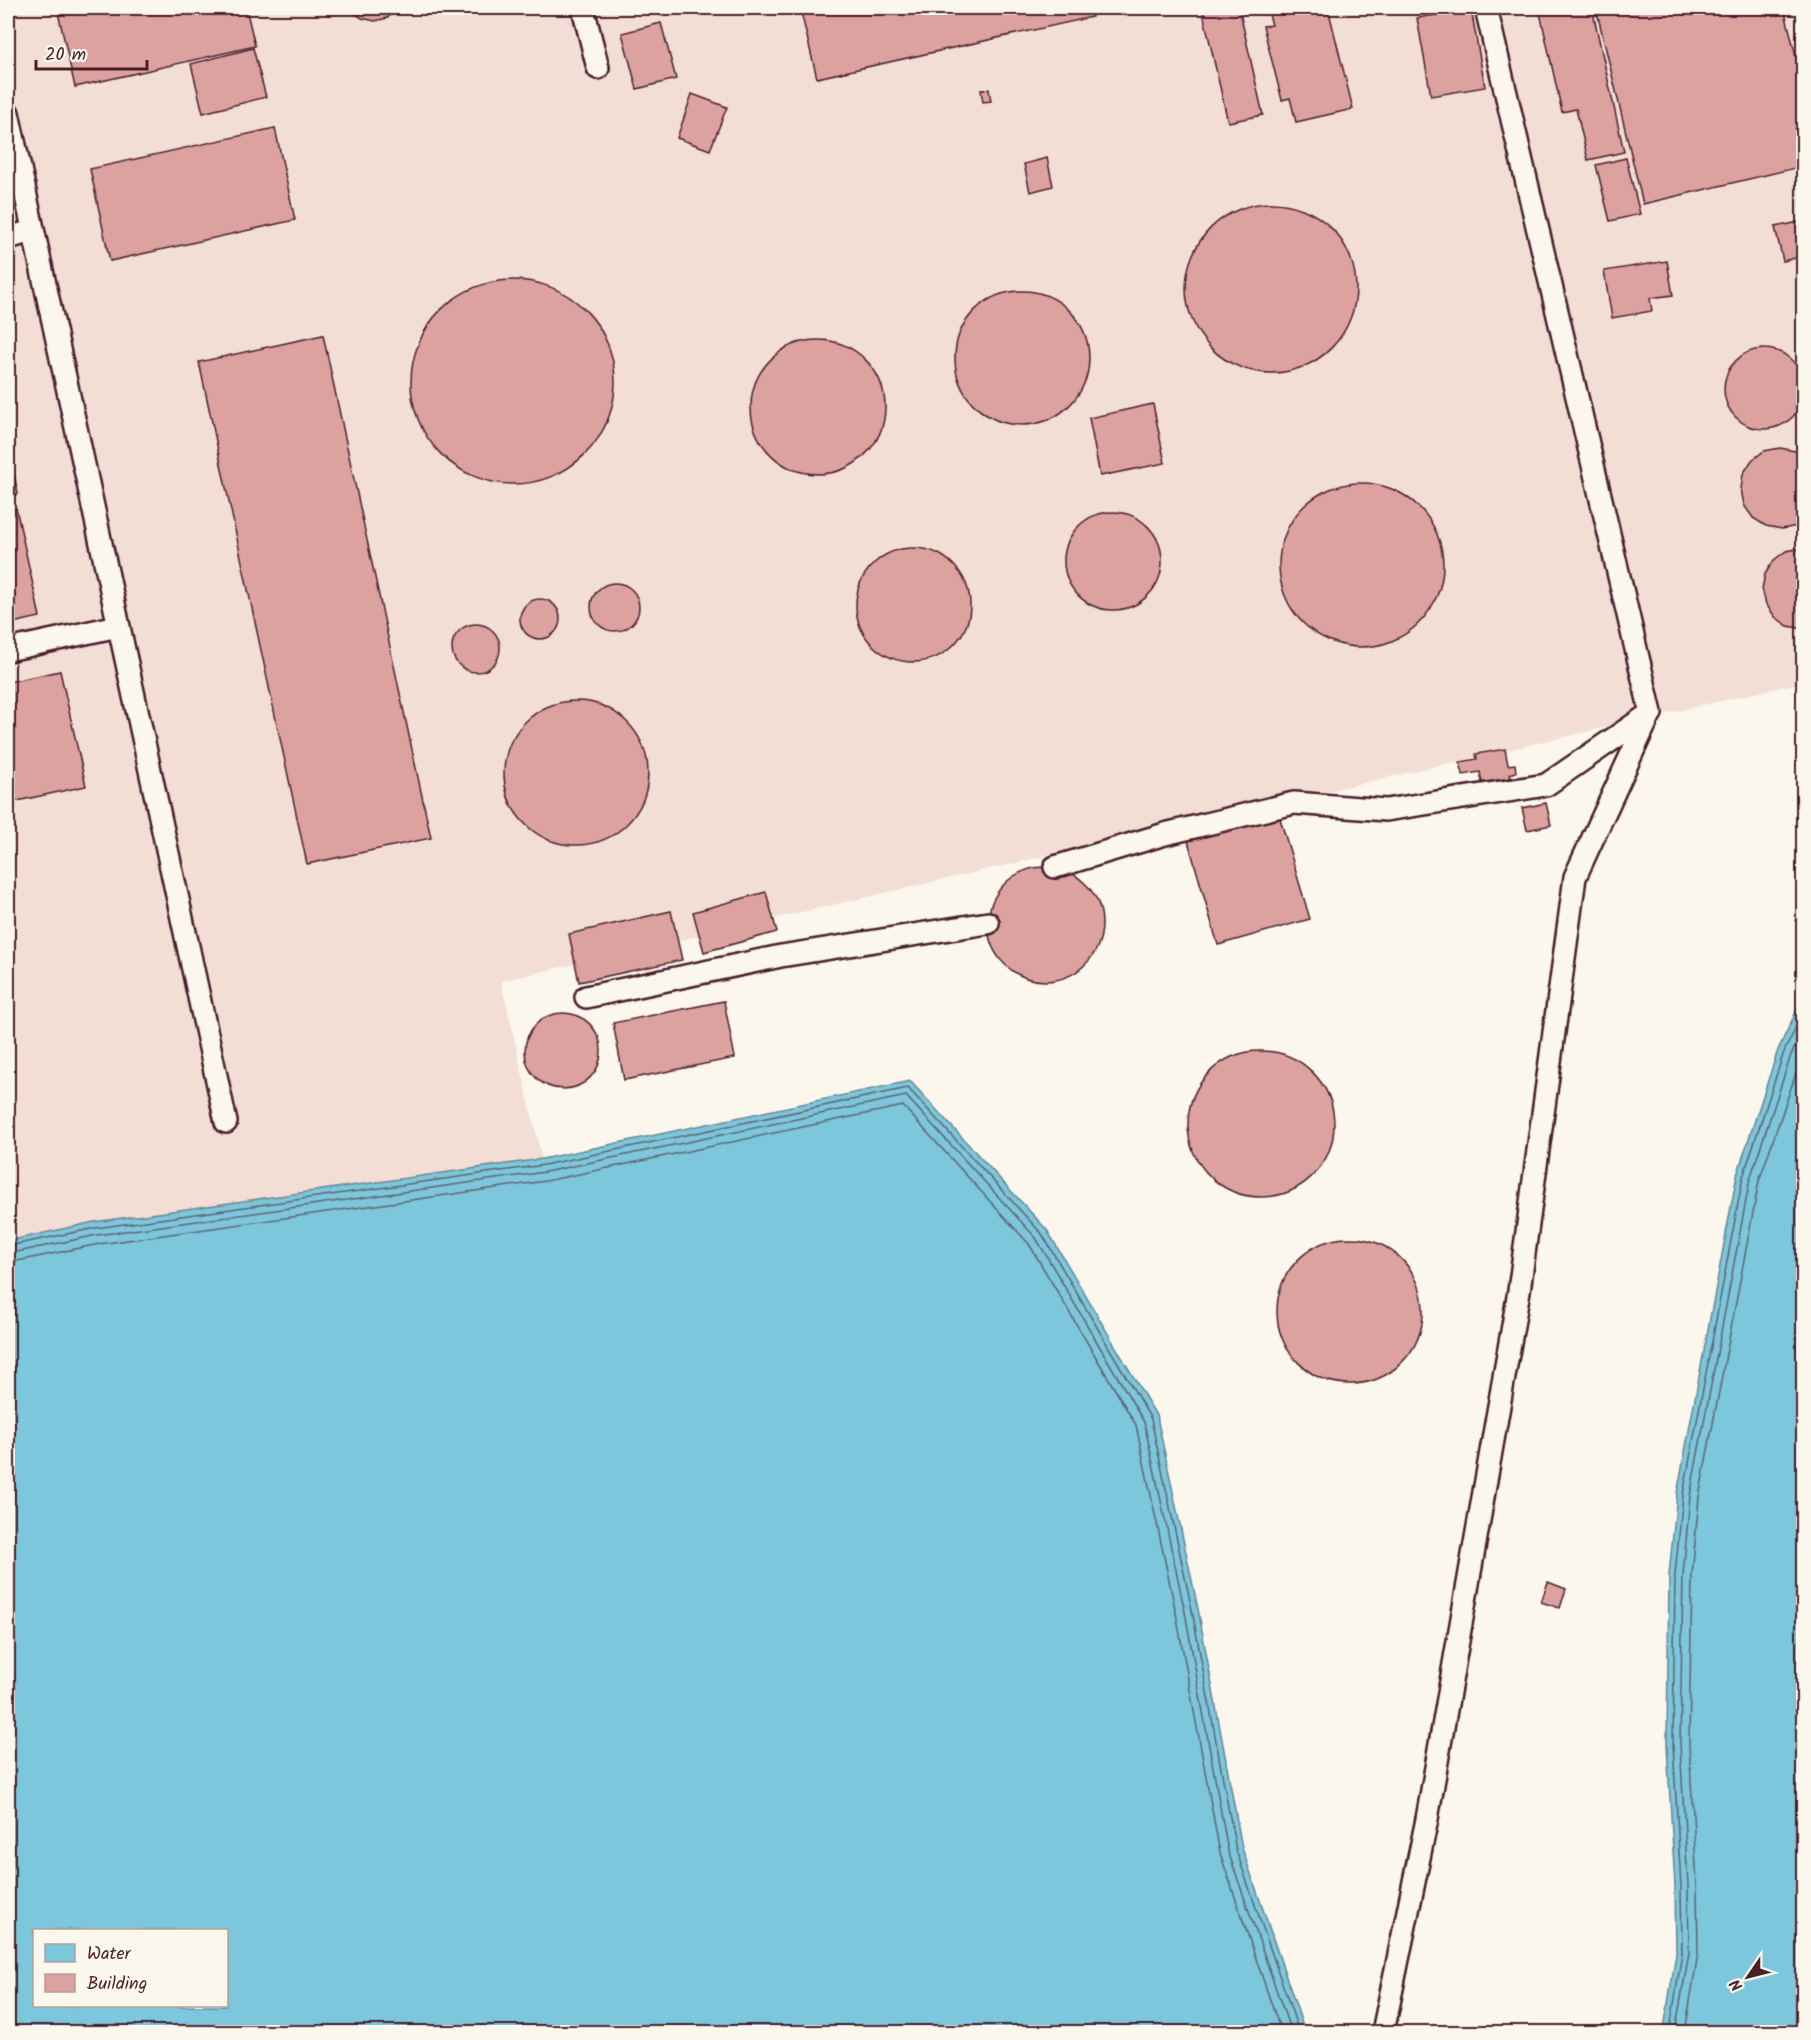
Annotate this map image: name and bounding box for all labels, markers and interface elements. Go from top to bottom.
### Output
scale bar [36,33,147,71]
text: 20 m [45,41,86,70]
legend [33,1929,228,2007]
text: Water [87,1940,132,1969]
north arrow [1718,1947,1778,2007]
text: Building [87,1970,147,1999]
text: N [1724,1973,1750,1996]

